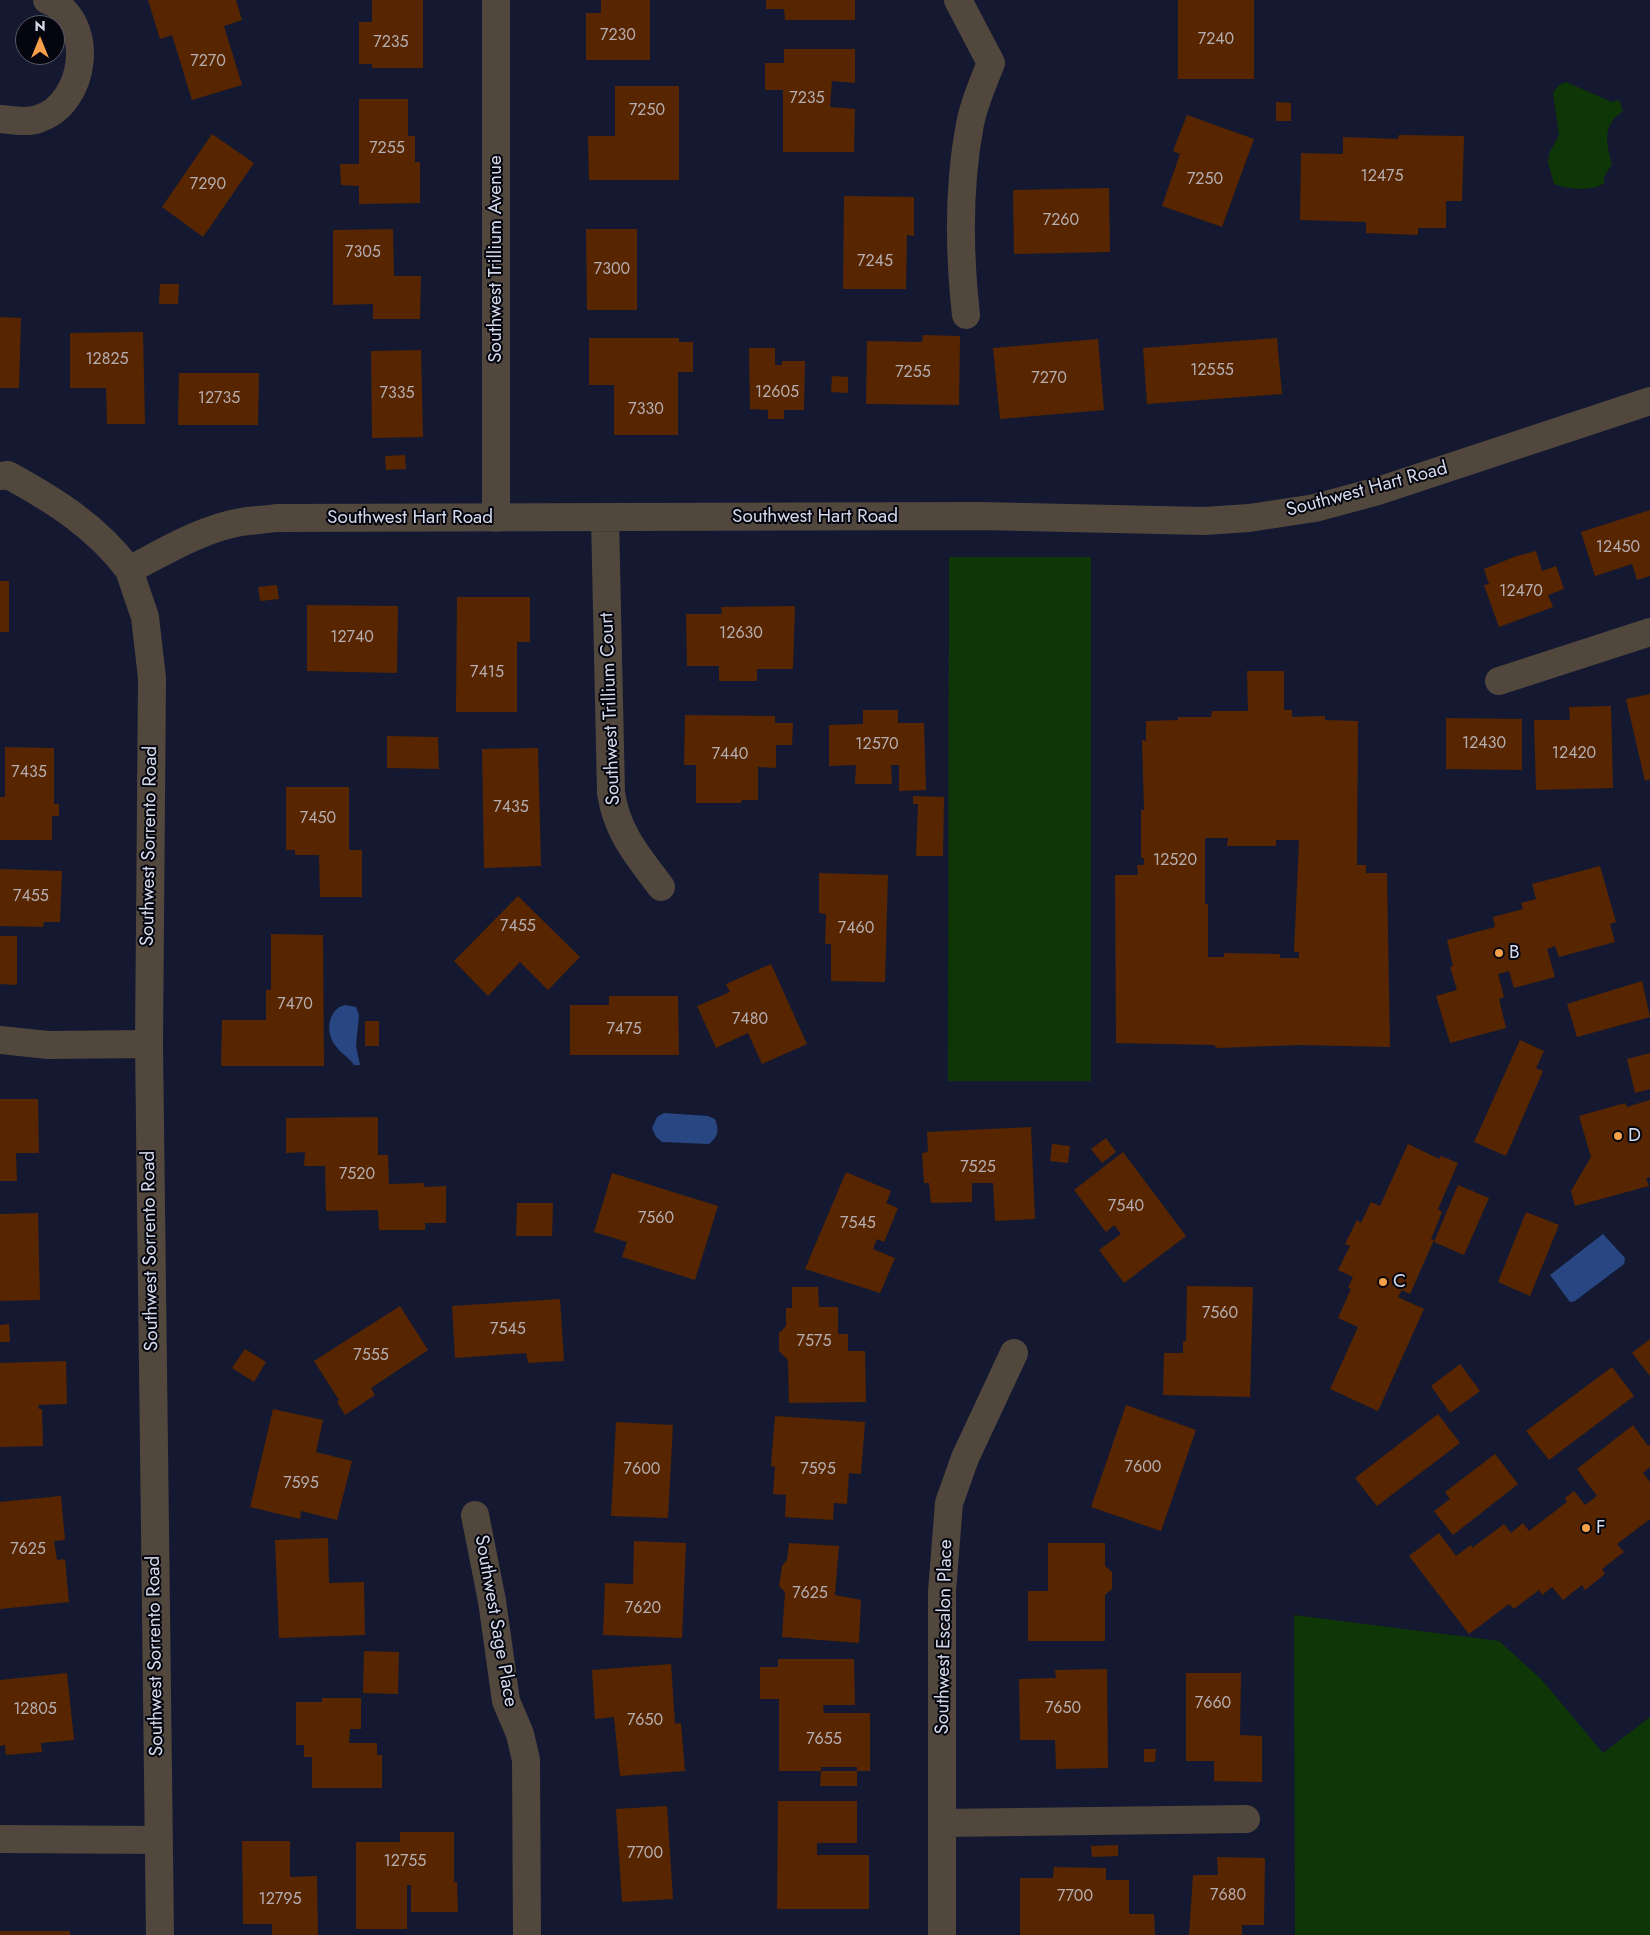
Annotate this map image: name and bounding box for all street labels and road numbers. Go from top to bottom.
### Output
street label: Southwest Trillium Avenue [485,155,507,363]
street label: Southwest Hart Road [1284,458,1450,522]
street label: Southwest Hart Road [732,506,898,528]
street label: Southwest Hart Road [327,507,493,529]
street label: Southwest Trillium Court [596,612,626,806]
street label: Southwest Sorrento Road [137,746,163,946]
street label: Southwest Sorrento Road [138,1151,164,1351]
street label: Southwest Sage Place [469,1533,521,1709]
street label: Southwest Escalon Place [932,1539,958,1735]
street label: Southwest Sorrento Road [143,1556,169,1756]

